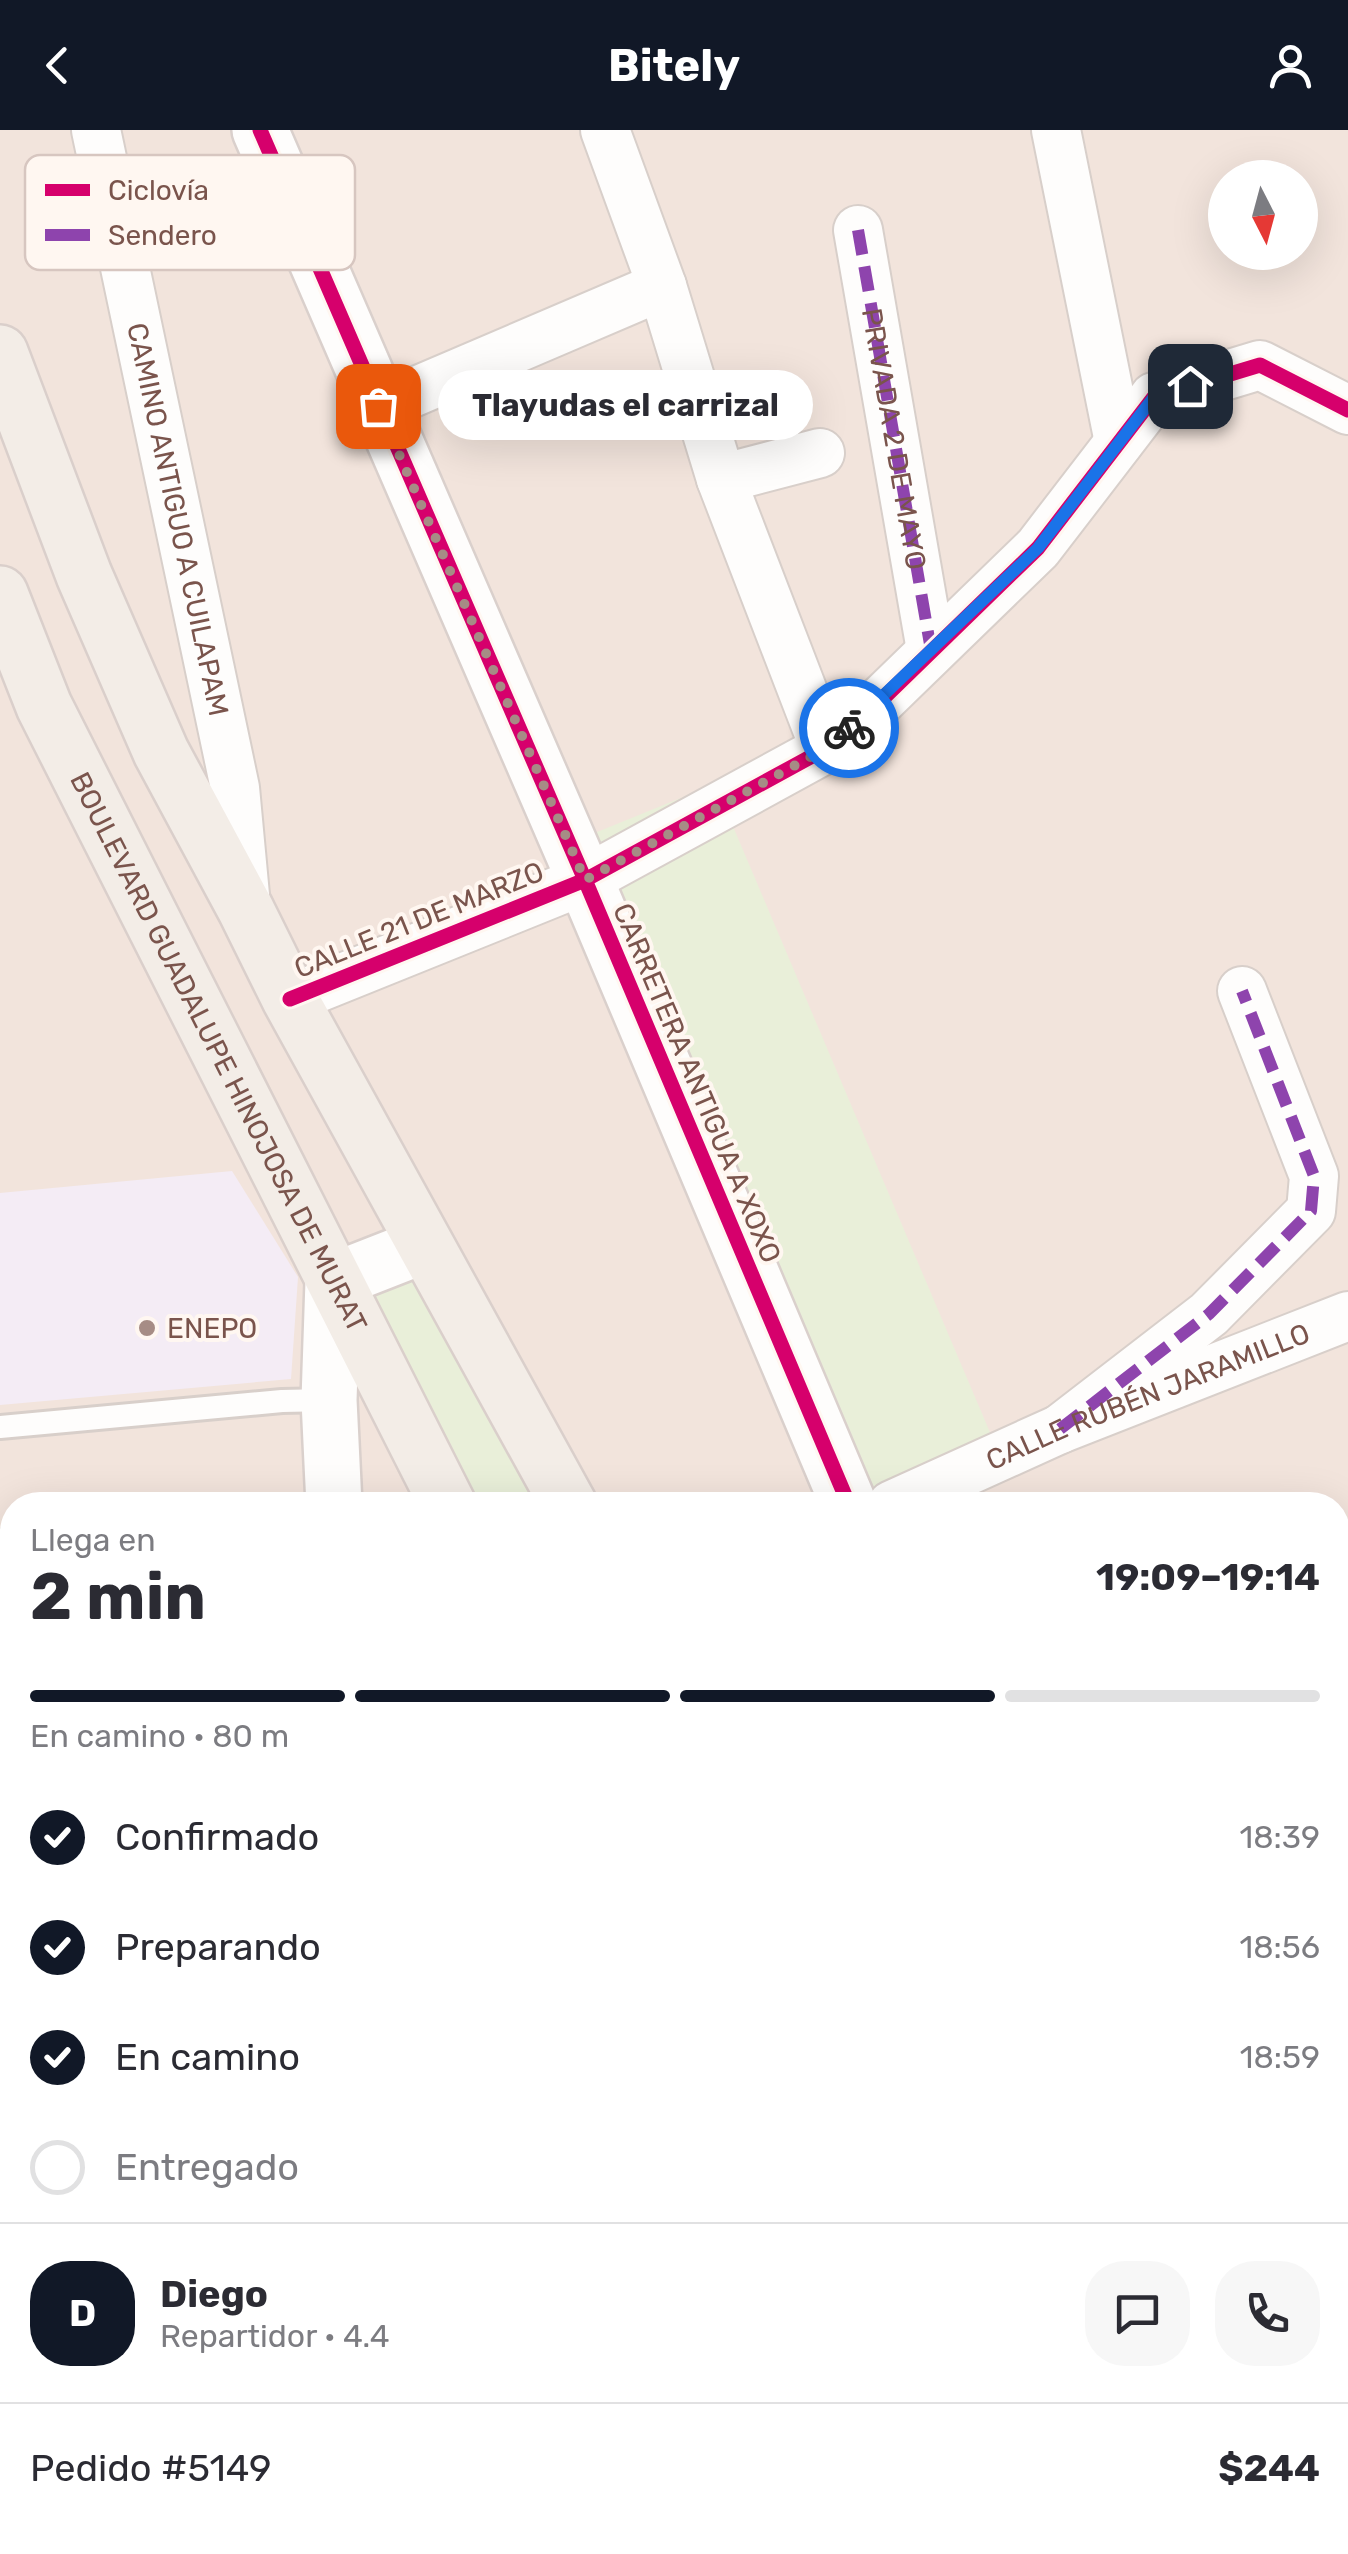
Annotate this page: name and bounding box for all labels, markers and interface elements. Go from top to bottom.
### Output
icon: back [30,38,85,93]
icon: person [1263,38,1318,93]
text: Bitely [608,39,740,92]
legend [25,155,355,270]
north arrow [1208,160,1318,270]
map controls [1208,160,1318,270]
text: Ciclovía [108,174,209,207]
text: Sendero [108,219,217,252]
street label: PRIVADA 2 DE MAYO [855,305,933,572]
street label: CAMINO ANTIGUO A CUILAPAM [121,320,236,719]
pin [1148,344,1233,429]
icon: home [1163,359,1218,414]
pin [336,364,421,449]
callout: Tlayudas el carrizal [438,371,813,441]
icon: bag [351,379,406,434]
text: Tlayudas el carrizal [472,386,779,424]
courier [799,678,899,778]
icon: bike [822,701,877,756]
street label: BOULEVARD GUADALUPE HINOJOSA DE MURAT [64,767,374,1337]
street label: CALLE 21 DE MARZO [290,855,548,985]
street label: CARRETERA ANTIGUA A XOXO [606,898,788,1268]
place label: ENEPO [167,1312,257,1345]
street label: CALLE RUBÉN JARAMILLO [981,1316,1314,1477]
marker: ENEPO [136,1317,158,1339]
text: Llega en [30,1521,156,1559]
text: 19:09–19:14 [1096,1554,1320,1600]
text: 2 min [30,1558,206,1635]
text: En camino · 80 m [30,1717,289,1755]
icon: check [30,1810,85,1865]
text: Confirmado [115,1814,319,1860]
text: 18:39 [1240,1818,1320,1856]
icon: check [30,1920,85,1975]
text: Preparando [115,1924,321,1970]
text: 18:56 [1239,1928,1320,1966]
icon: check [30,2030,85,2085]
text: En camino [115,2034,300,2080]
text: 18:59 [1240,2038,1320,2076]
text: Entregado [115,2144,299,2190]
button: chat [1085,2261,1190,2366]
button: phone [1215,2261,1320,2366]
text: Diego [160,2271,268,2317]
text: D [69,2290,96,2336]
text: Repartidor · 4.4 [160,2317,390,2355]
text: Pedido #5149 [30,2445,272,2491]
text: $244 [1218,2445,1320,2491]

